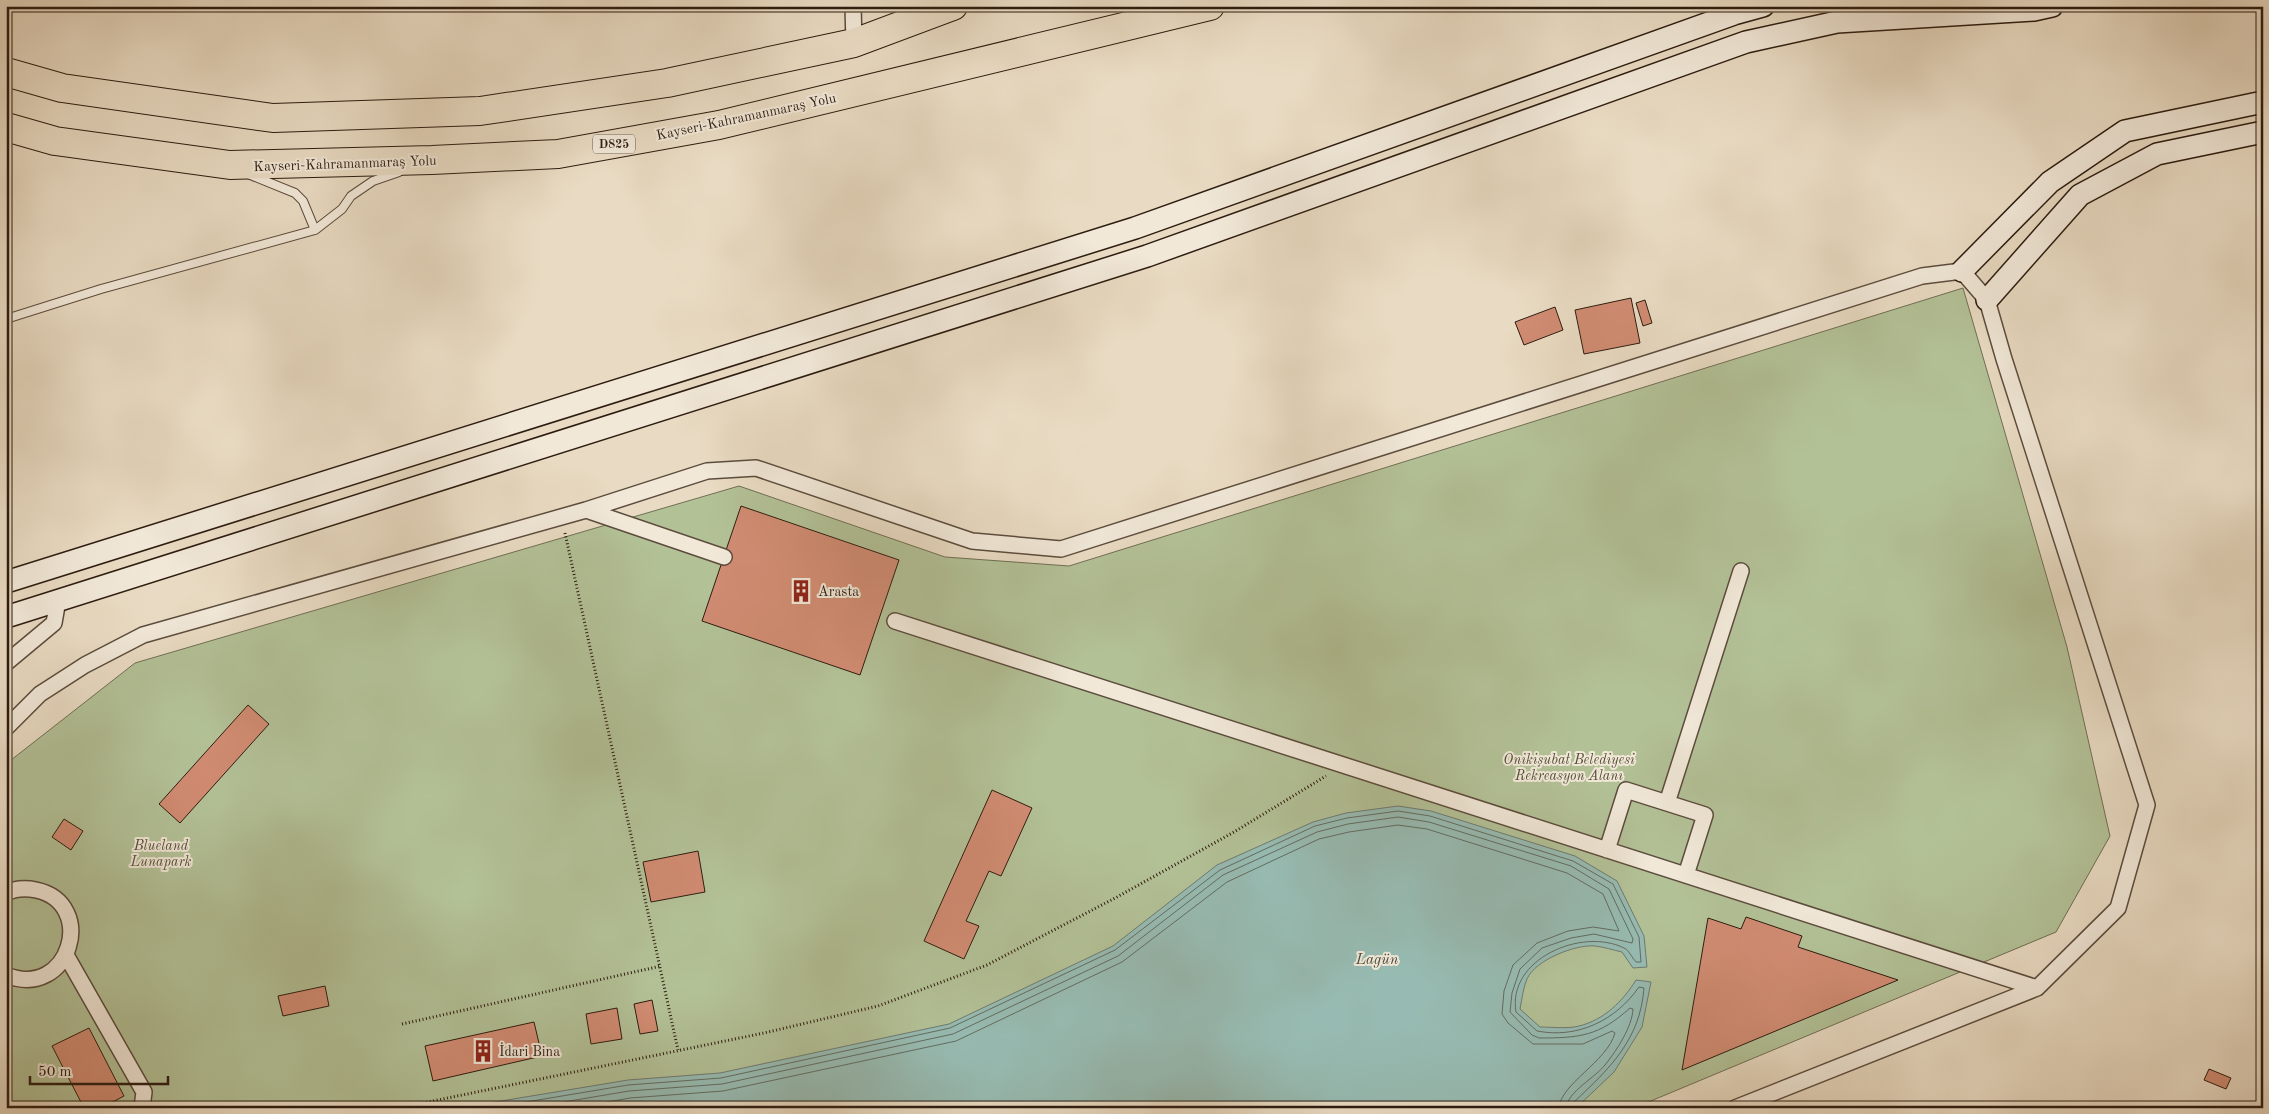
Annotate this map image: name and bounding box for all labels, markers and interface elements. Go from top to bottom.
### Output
street label: Kayseri-Kahramanmaraş Yolu [655,91,838,143]
road number: D825 [593,134,635,154]
street label: Kayseri-Kahramanmaraş Yolu [253,154,437,174]
building icon: Arasta [788,578,814,604]
place label: Arasta [818,585,859,599]
park label: Onikişubat Belediyesi Rekreasyon Alanı [1503,753,1635,784]
park label: Blueland Lunapark [130,839,192,870]
water label: Lagün [1355,953,1399,968]
building icon: İdari Bina [470,1038,496,1064]
place label: İdari Bina [499,1042,560,1059]
scale bar [30,1054,168,1086]
text: 50 m [38,1065,72,1080]

